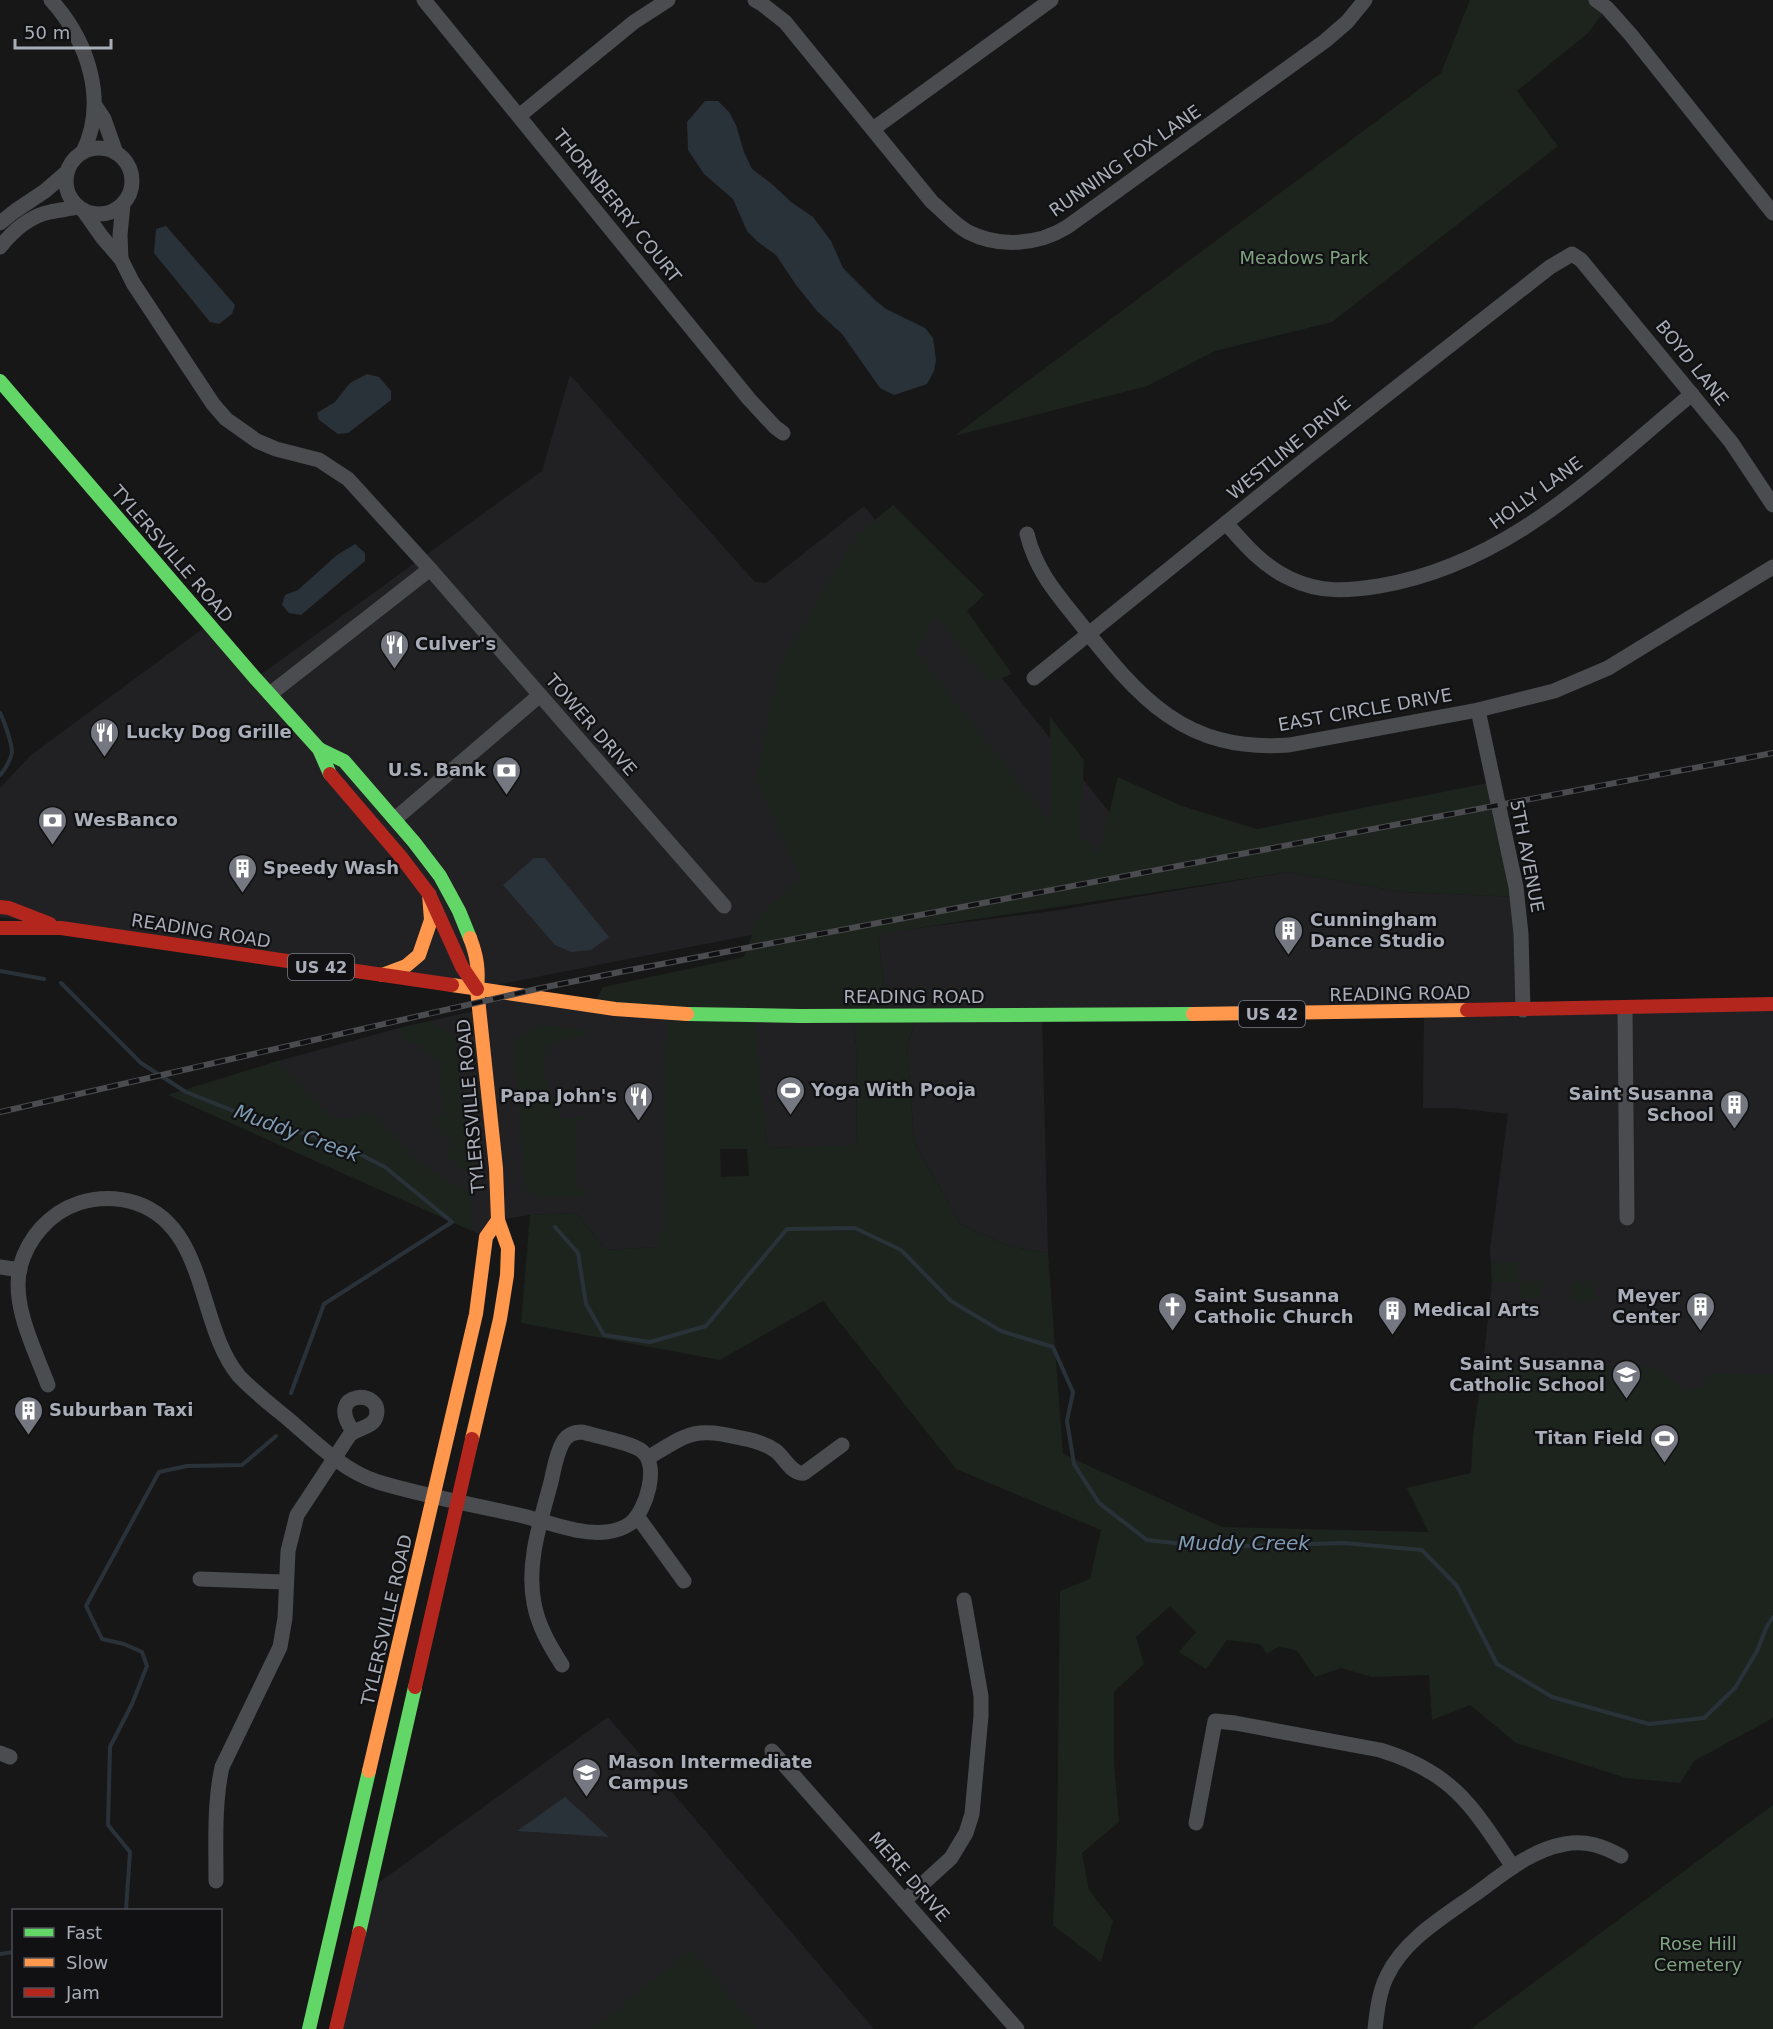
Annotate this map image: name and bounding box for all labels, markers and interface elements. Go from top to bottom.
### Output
scale bar [15,12,111,50]
text: 50 m [24,22,70,43]
street label: RUNNING FOX LANE [1045,100,1204,221]
street label: THORNBERRY COURT [548,124,686,287]
park label: Meadows Park [1240,247,1369,268]
street label: BOYD LANE [1652,316,1733,409]
street label: WESTLINE DRIVE [1223,391,1355,504]
street label: HOLLY LANE [1485,452,1586,533]
street label: TYLERSVILLE ROAD [107,480,238,626]
restaurant icon: Culver's [378,628,410,670]
place label: Culver's [415,633,496,654]
street label: TOWER DRIVE [541,669,641,780]
street label: EAST CIRCLE DRIVE [1276,684,1454,735]
restaurant icon: Lucky Dog Grille [89,716,121,758]
place label: Lucky Dog Grille [126,721,292,742]
bank icon: U.S. Bank [491,754,523,796]
place label: U.S. Bank [388,759,487,780]
street label: 5TH AVENUE [1506,798,1549,914]
bank icon: WesBanco [37,804,69,846]
place label: WesBanco [74,809,178,830]
building icon: Speedy Wash [226,852,258,894]
place label: Speedy Wash [263,857,399,878]
street label: READING ROAD [130,909,272,952]
place label: Cunningham Dance Studio [1310,909,1445,951]
building icon: Cunningham Dance Studio [1273,914,1305,956]
road number: US 42 [288,954,354,980]
street label: READING ROAD [1329,982,1471,1005]
street label: READING ROAD [843,986,985,1007]
road number: US 42 [1239,1001,1305,1027]
street label: TYLERSVILLE ROAD [452,1018,489,1195]
sports icon: Yoga With Pooja [774,1074,806,1116]
place label: Yoga With Pooja [810,1079,976,1100]
restaurant icon: Papa John's [622,1080,654,1122]
place label: Saint Susanna School [1569,1083,1714,1125]
place label: Papa John's [500,1085,617,1106]
building icon: Saint Susanna School [1719,1088,1751,1130]
water label: Muddy Creek [231,1099,364,1167]
place label: Saint Susanna Catholic Church [1194,1285,1354,1327]
place label: Meyer Center [1612,1285,1680,1327]
church icon: Saint Susanna Catholic Church [1157,1290,1189,1332]
building icon: Meyer Center [1685,1290,1717,1332]
building icon: Medical Arts [1376,1294,1408,1336]
place label: Medical Arts [1413,1299,1540,1320]
place label: Saint Susanna Catholic School [1449,1353,1605,1395]
school or university icon: Saint Susanna Catholic School [1610,1358,1642,1400]
building icon: Suburban Taxi [12,1394,44,1436]
place label: Suburban Taxi [49,1399,193,1420]
sports icon: Titan Field [1648,1422,1680,1464]
place label: Titan Field [1535,1427,1643,1448]
water label: Muddy Creek [1178,1531,1311,1555]
street label: TYLERSVILLE ROAD [356,1532,416,1708]
place label: Mason Intermediate Campus [608,1751,812,1793]
school or university icon: Mason Intermediate Campus [571,1756,603,1798]
street label: MERE DRIVE [865,1828,954,1926]
legend [12,1909,222,2017]
text: Fast [66,1922,102,1943]
park label: Rose Hill Cemetery [1654,1933,1743,1975]
text: Slow [66,1952,108,1973]
text: Jam [65,1982,100,2003]

